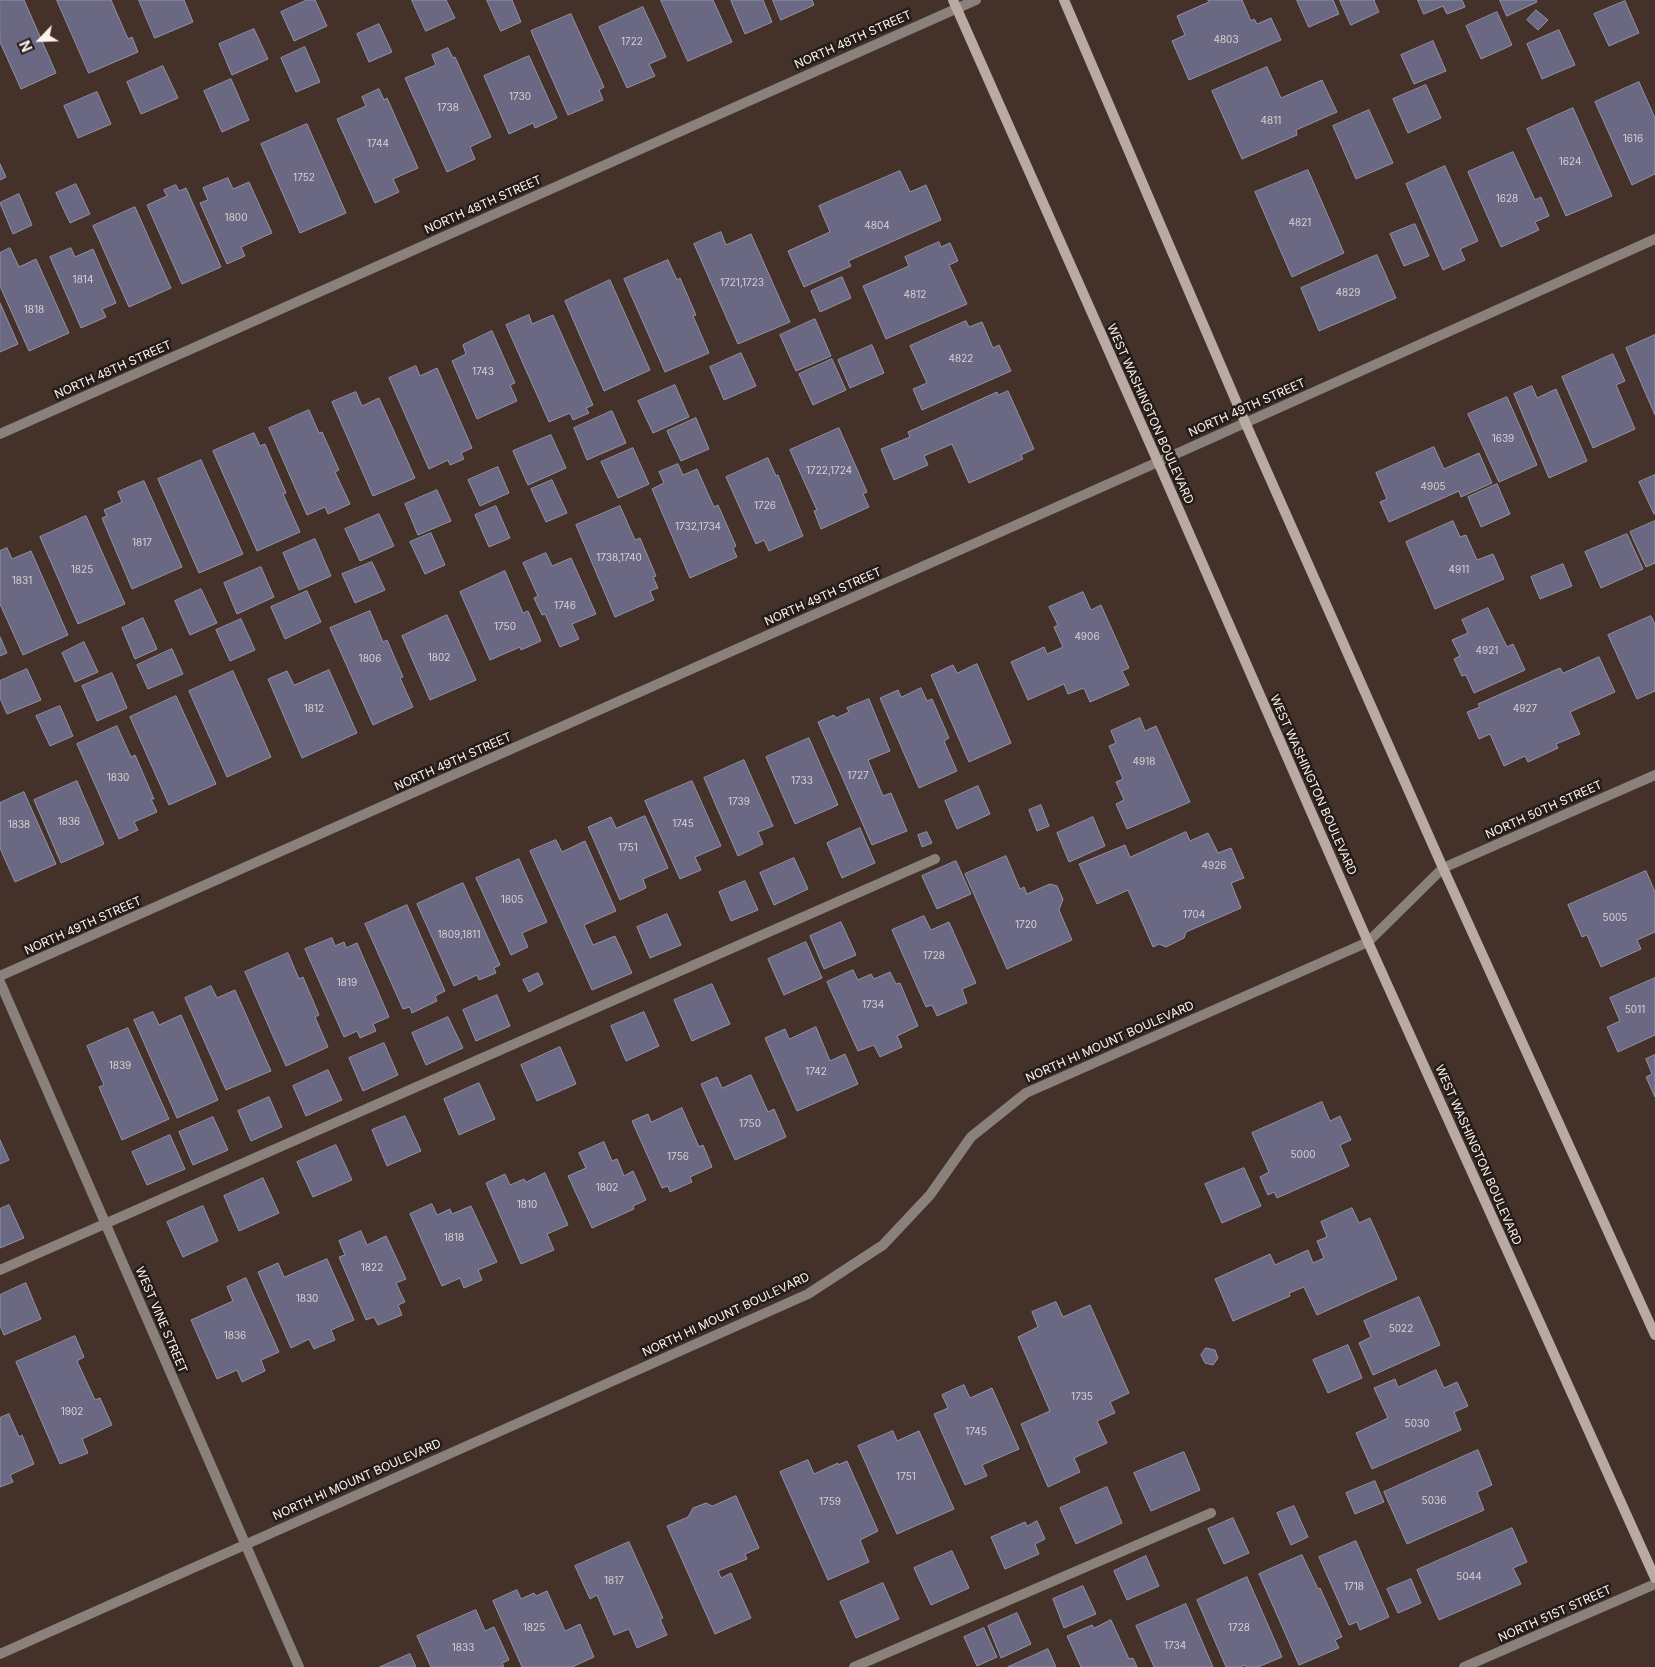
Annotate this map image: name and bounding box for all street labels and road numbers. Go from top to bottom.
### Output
street label: NORTH 48TH STREET [792,8,914,72]
street label: NORTH 48TH STREET [422,173,544,237]
street label: WEST WASHINGTON BOULEVARD [1104,322,1196,506]
street label: NORTH 48TH STREET [52,338,174,402]
street label: NORTH 49TH STREET [1186,376,1308,440]
street label: NORTH 49TH STREET [762,565,884,629]
street label: WEST WASHINGTON BOULEVARD [1267,693,1359,877]
street label: NORTH 49TH STREET [392,730,514,794]
street label: NORTH 50TH STREET [1483,778,1605,842]
street label: NORTH 49TH STREET [22,894,144,958]
street label: NORTH HI MOUNT BOULEVARD [1024,998,1196,1086]
street label: WEST WASHINGTON BOULEVARD [1432,1063,1524,1247]
street label: WEST VINE STREET [132,1265,190,1375]
street label: NORTH HI MOUNT BOULEVARD [640,1270,812,1360]
street label: NORTH HI MOUNT BOULEVARD [271,1436,443,1524]
street label: NORTH 51ST STREET [1496,1583,1614,1645]

